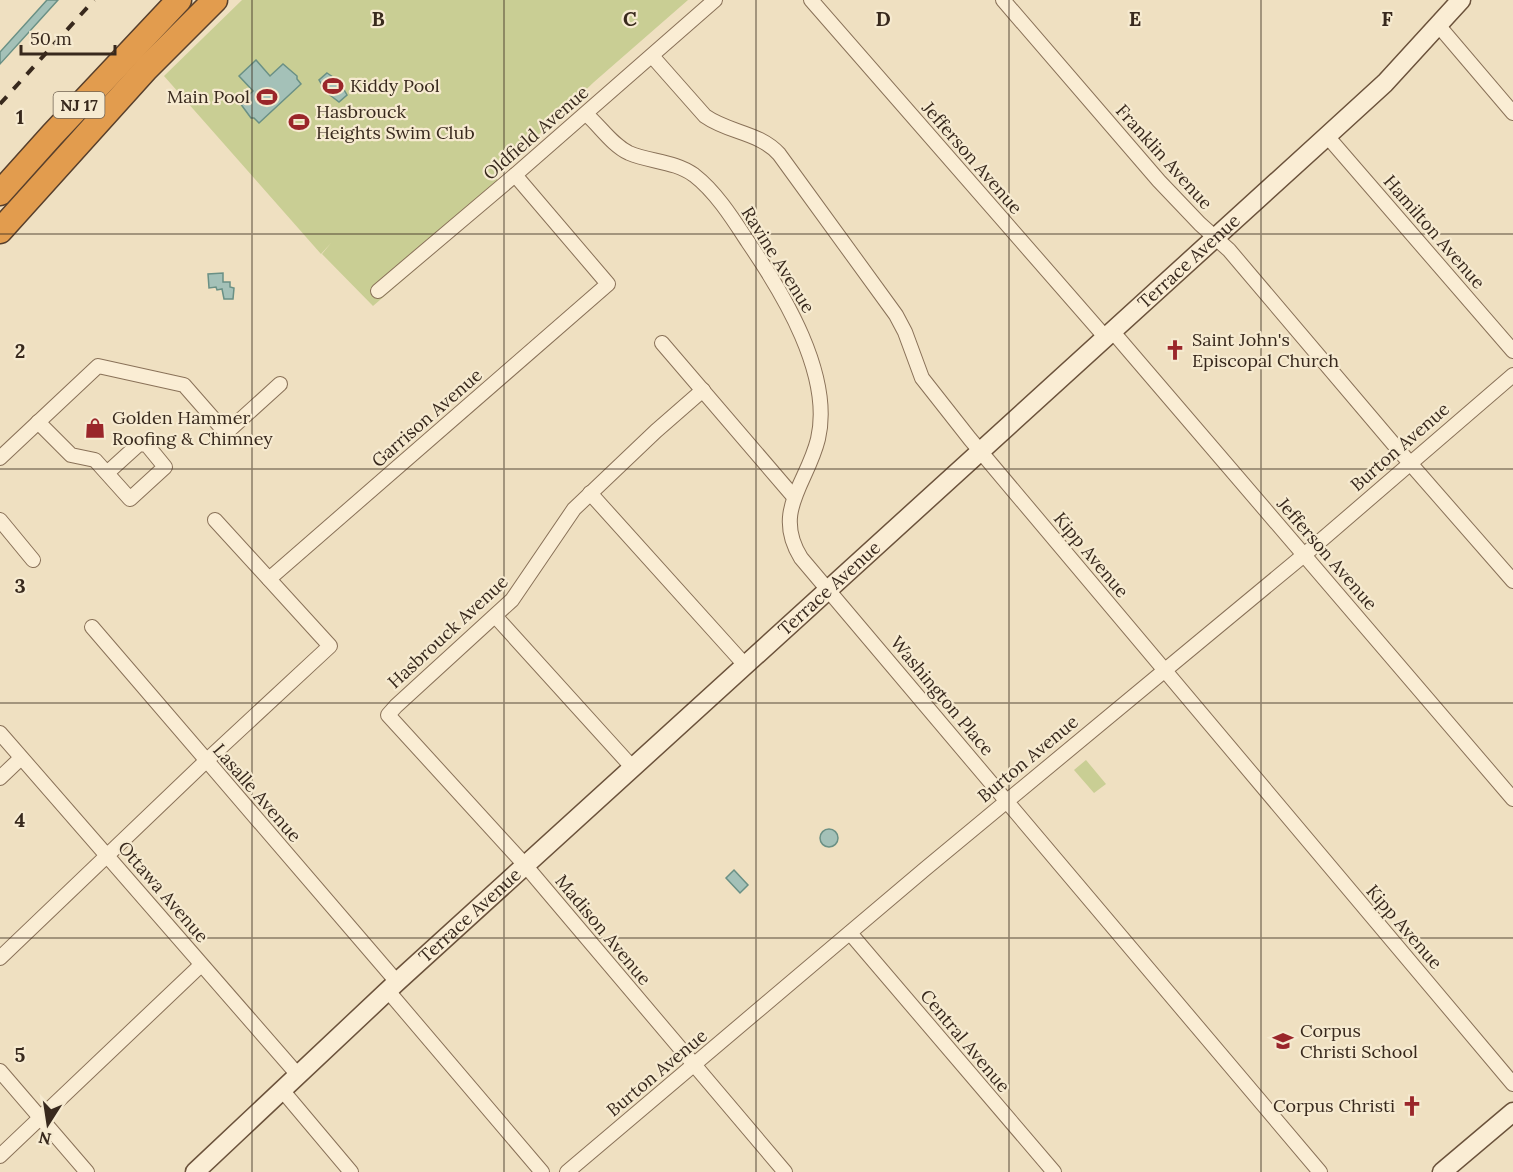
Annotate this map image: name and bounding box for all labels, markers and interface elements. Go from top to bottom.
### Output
text: B [371,6,385,31]
text: C [623,6,637,31]
text: D [875,6,891,31]
text: E [1129,6,1141,31]
text: F [1381,6,1393,31]
scale bar [21,18,116,56]
text: 50 m [30,27,72,50]
sports icon: Kiddy Pool [321,74,345,98]
place label: Kiddy Pool [350,74,440,97]
street label: Oldfield Avenue [478,80,593,185]
place label: Main Pool [167,85,250,108]
sports icon: Main Pool [255,85,279,109]
road number: NJ 17 [54,92,104,118]
street label: Jefferson Avenue [917,96,1028,219]
street label: Franklin Avenue [1111,99,1218,214]
place label: Hasbrouck Heights Swim Club [316,100,475,144]
text: 1 [16,104,24,129]
sports icon: Hasbrouck Heights Swim Club [287,110,311,134]
street label: Hamilton Avenue [1379,170,1490,294]
street label: Ravine Avenue [737,202,820,317]
street label: Terrace Avenue [1133,209,1245,314]
place label: Saint John's Episcopal Church [1192,328,1339,372]
text: 2 [15,338,25,363]
church icon: Saint John's Episcopal Church [1163,338,1187,362]
street label: Garrison Avenue [367,363,487,472]
street label: Burton Avenue [1345,397,1454,496]
place label: Golden Hammer Roofing & Chimney [112,406,273,450]
shop icon: Golden Hammer Roofing & Chimney [83,416,107,440]
street label: Jefferson Avenue [1272,492,1383,615]
street label: Kipp Avenue [1049,507,1134,602]
street label: Terrace Avenue [773,536,885,641]
street label: Hasbrouck Avenue [383,570,513,693]
text: 3 [14,573,26,598]
street label: Washington Place [886,631,999,760]
street label: Burton Avenue [973,710,1083,807]
street label: Lasalle Avenue [208,739,307,847]
text: 4 [15,807,26,832]
street label: Ottawa Avenue [113,836,214,947]
street label: Terrace Avenue [414,863,526,968]
street label: Madison Avenue [550,870,656,990]
street label: Kipp Avenue [1361,880,1448,974]
street label: Central Avenue [916,984,1015,1097]
place label: Corpus Christi School [1300,1019,1418,1063]
street label: Burton Avenue [602,1024,712,1121]
school or university icon: Corpus Christi School [1271,1029,1295,1053]
text: 5 [15,1042,26,1067]
north arrow [18,1094,78,1154]
place label: Corpus Christi [1273,1094,1395,1117]
church icon: Corpus Christi [1400,1094,1424,1118]
text: N [37,1128,53,1150]

